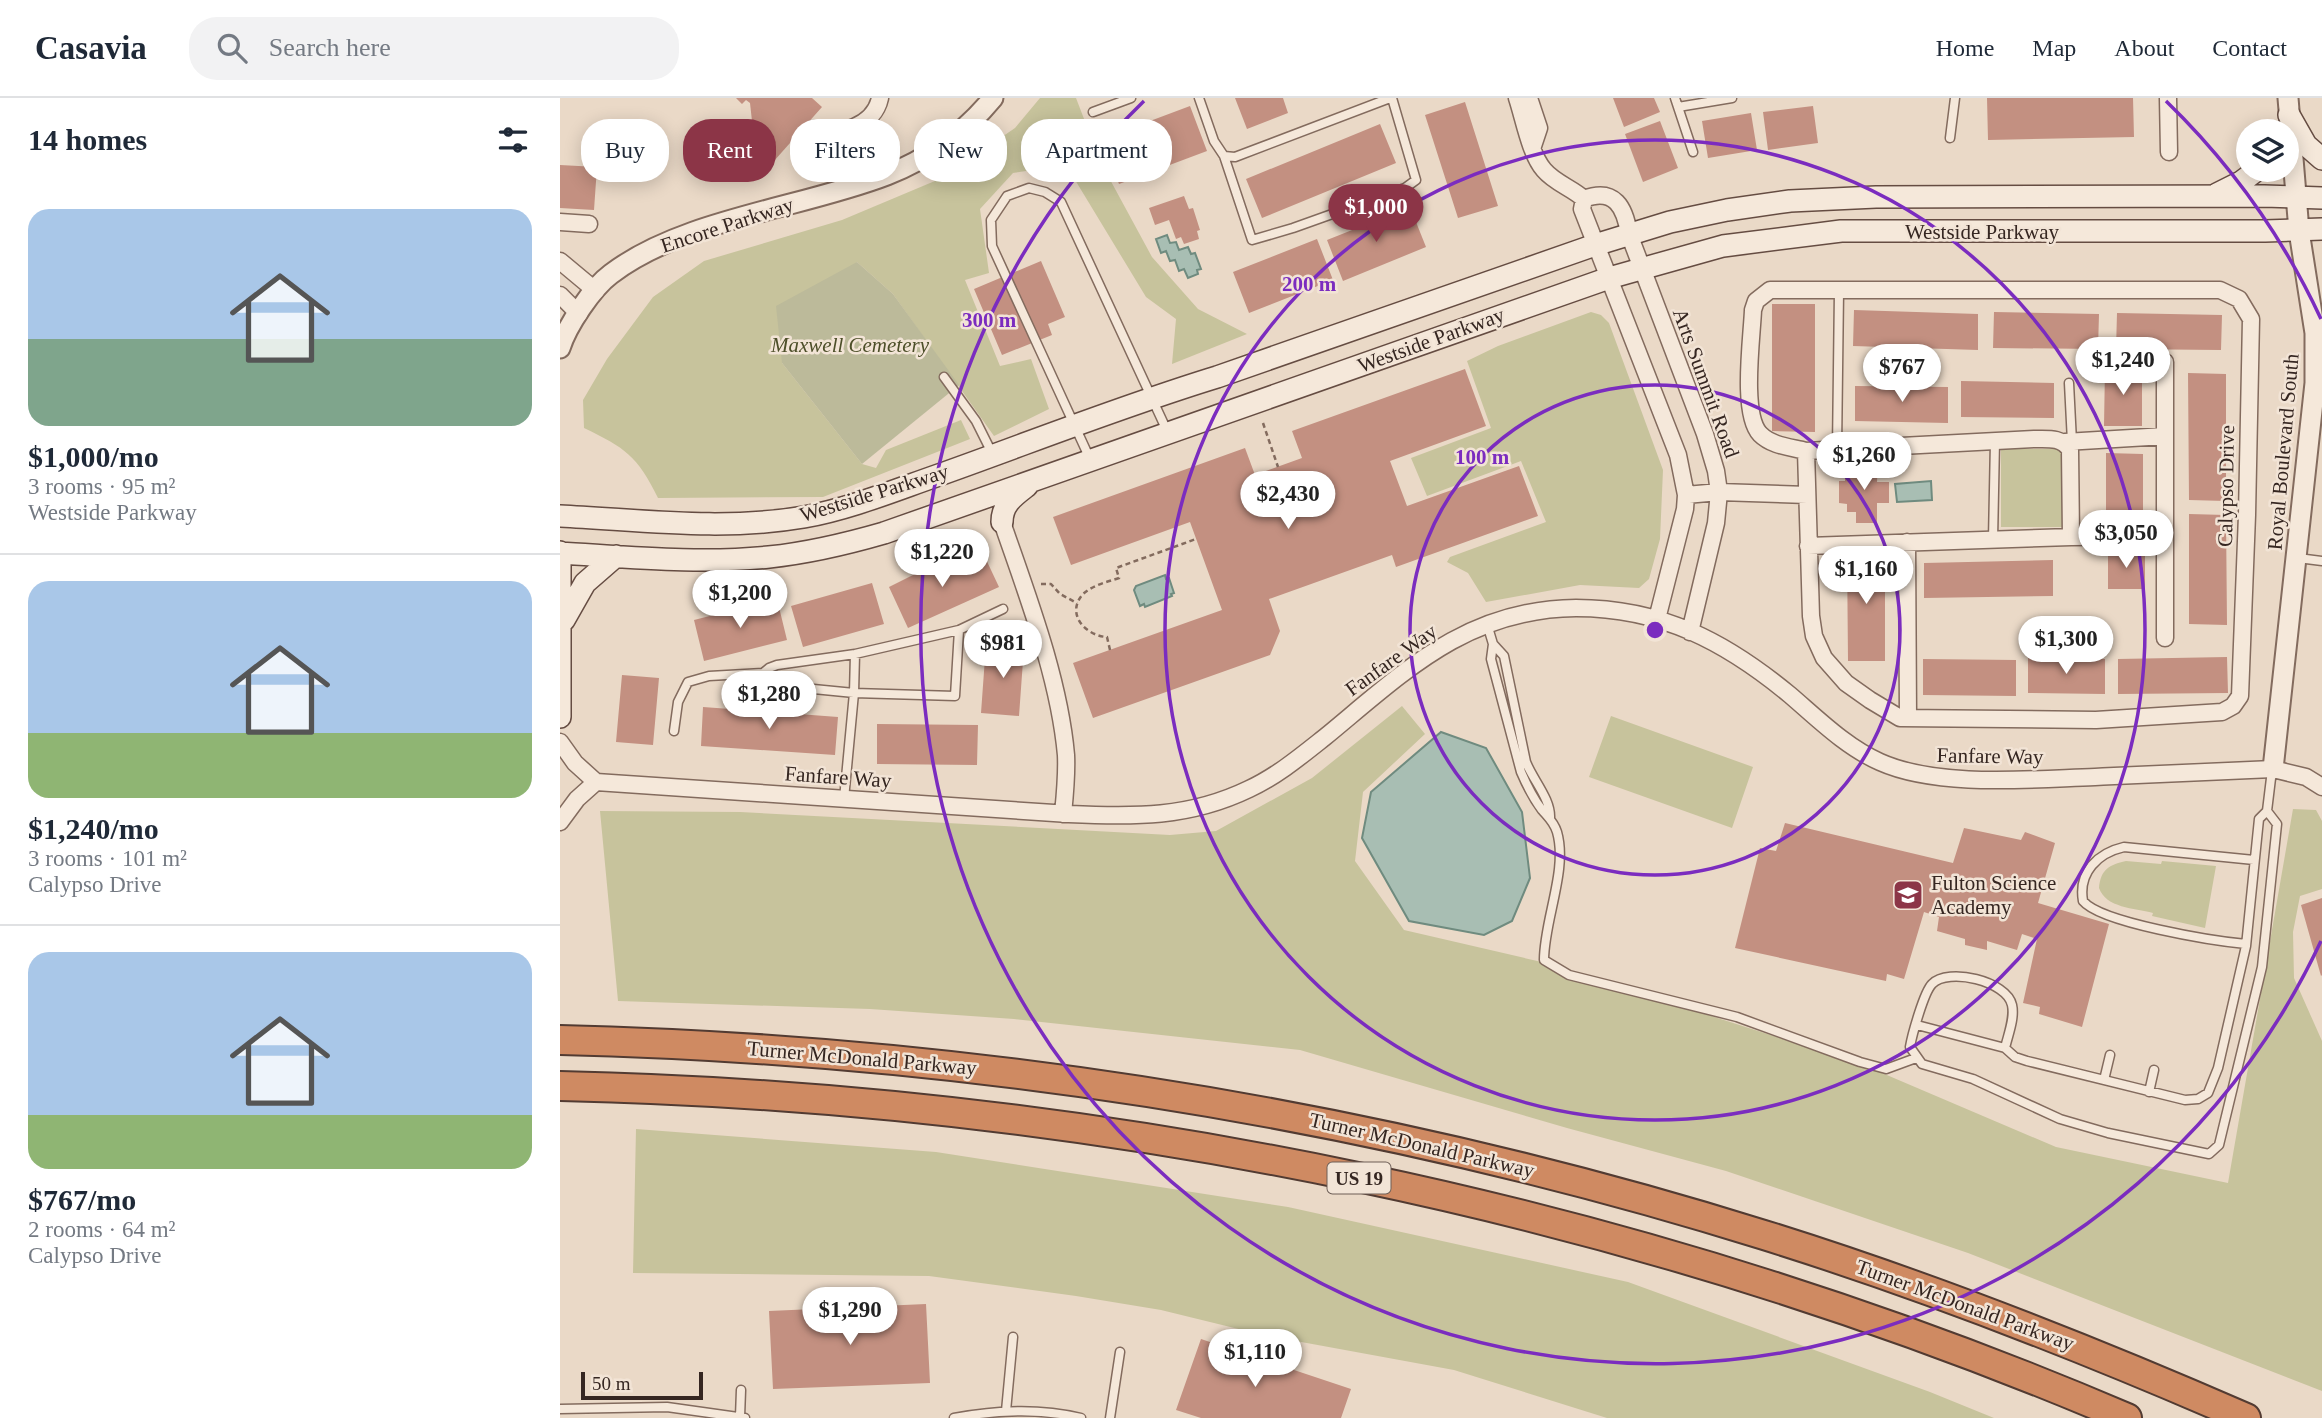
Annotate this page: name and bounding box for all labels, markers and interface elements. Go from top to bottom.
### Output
search box [189,17,679,80]
icon: search [213,29,251,67]
text: Casavia [35,30,147,66]
text: Search here [269,33,391,62]
text: Home [1936,35,1994,61]
text: Map [2032,35,2076,61]
text: About [2114,35,2174,61]
text: Contact [2212,35,2287,61]
chip: Buy [581,119,669,182]
chip: Rent [683,119,776,182]
chip: Filters [790,119,900,182]
chip: New [914,119,1007,182]
chip: Apartment [1021,119,1172,182]
map controls [2236,119,2299,182]
button: layers [2236,119,2299,182]
icon: filters [494,121,532,159]
text: 14 homes [28,123,147,156]
pin: $1,000 [1319,184,1433,244]
street label: Encore Parkway [658,192,797,258]
text: $1,000 [1344,194,1408,219]
street label: Westside Parkway [1905,220,2060,244]
icon: home [217,255,343,381]
text: 200 m [1282,272,1337,296]
street label: Westside Parkway [1355,302,1508,378]
street label: Arts Summit Road [1668,305,1744,462]
text: 300 m [962,308,1017,332]
park label: Maxwell Cemetery [770,333,930,357]
pin: $1,240 [2066,338,2180,397]
pin: $767 [1861,344,1943,404]
text: $1,240 [2091,347,2155,372]
street label: Royal Boulevard South [2262,352,2304,551]
text: $767 [1879,354,1925,379]
street label: Calypso Drive [2213,425,2239,547]
pin: $1,260 [1807,432,1921,492]
text: $1,000/mo [28,440,159,473]
text: $1,260 [1832,442,1896,467]
text: 100 m [1455,445,1510,469]
street label: Westside Parkway [797,459,952,527]
pin: $2,430 [1231,472,1345,531]
text: 3 rooms · 95 m² [28,474,175,499]
text: $2,430 [1256,481,1320,506]
text: Westside Parkway [28,500,197,525]
pin: $3,050 [2069,510,2183,570]
text: $3,050 [2094,520,2158,545]
pin: $1,220 [885,530,999,589]
text: $1,220 [910,539,974,564]
pin: $1,160 [1809,546,1923,606]
text: $1,160 [1834,556,1898,581]
pin: $1,200 [683,570,797,630]
text: $1,200 [708,580,772,605]
pin: $1,300 [2009,616,2123,676]
centre of rings [1643,618,1667,642]
street label: Fanfare Way [1341,619,1442,701]
pin: $981 [962,620,1044,680]
text: $1,300 [2034,626,2098,651]
icon: home [217,627,343,753]
text: $981 [980,630,1026,655]
pin: $1,280 [712,672,826,731]
text: $1,280 [737,681,801,706]
street label: Fanfare Way [1936,743,2044,769]
street label: Fanfare Way [784,761,893,793]
text: $1,240/mo [28,812,159,845]
text: 3 rooms · 101 m² [28,846,187,871]
place label: Fulton Science Academy [1931,871,2056,919]
text: Calypso Drive [28,872,162,897]
school or university icon: Fulton Science Academy [1891,878,1925,912]
icon: home [217,998,343,1124]
street label: Turner McDonald Parkway [746,1036,978,1080]
street label: Turner McDonald Parkway [1307,1107,1537,1183]
road number: US 19 [1328,1162,1390,1194]
text: $767/mo [28,1183,136,1216]
text: 2 rooms · 64 m² [28,1217,175,1242]
text: Calypso Drive [28,1243,162,1268]
street label: Turner McDonald Parkway [1853,1254,2078,1356]
pin: $1,290 [793,1288,907,1347]
text: $1,290 [818,1297,882,1322]
pin: $1,110 [1198,1330,1312,1389]
text: $1,110 [1224,1339,1286,1364]
scale bar [581,1369,704,1401]
text: 50 m [592,1373,631,1394]

